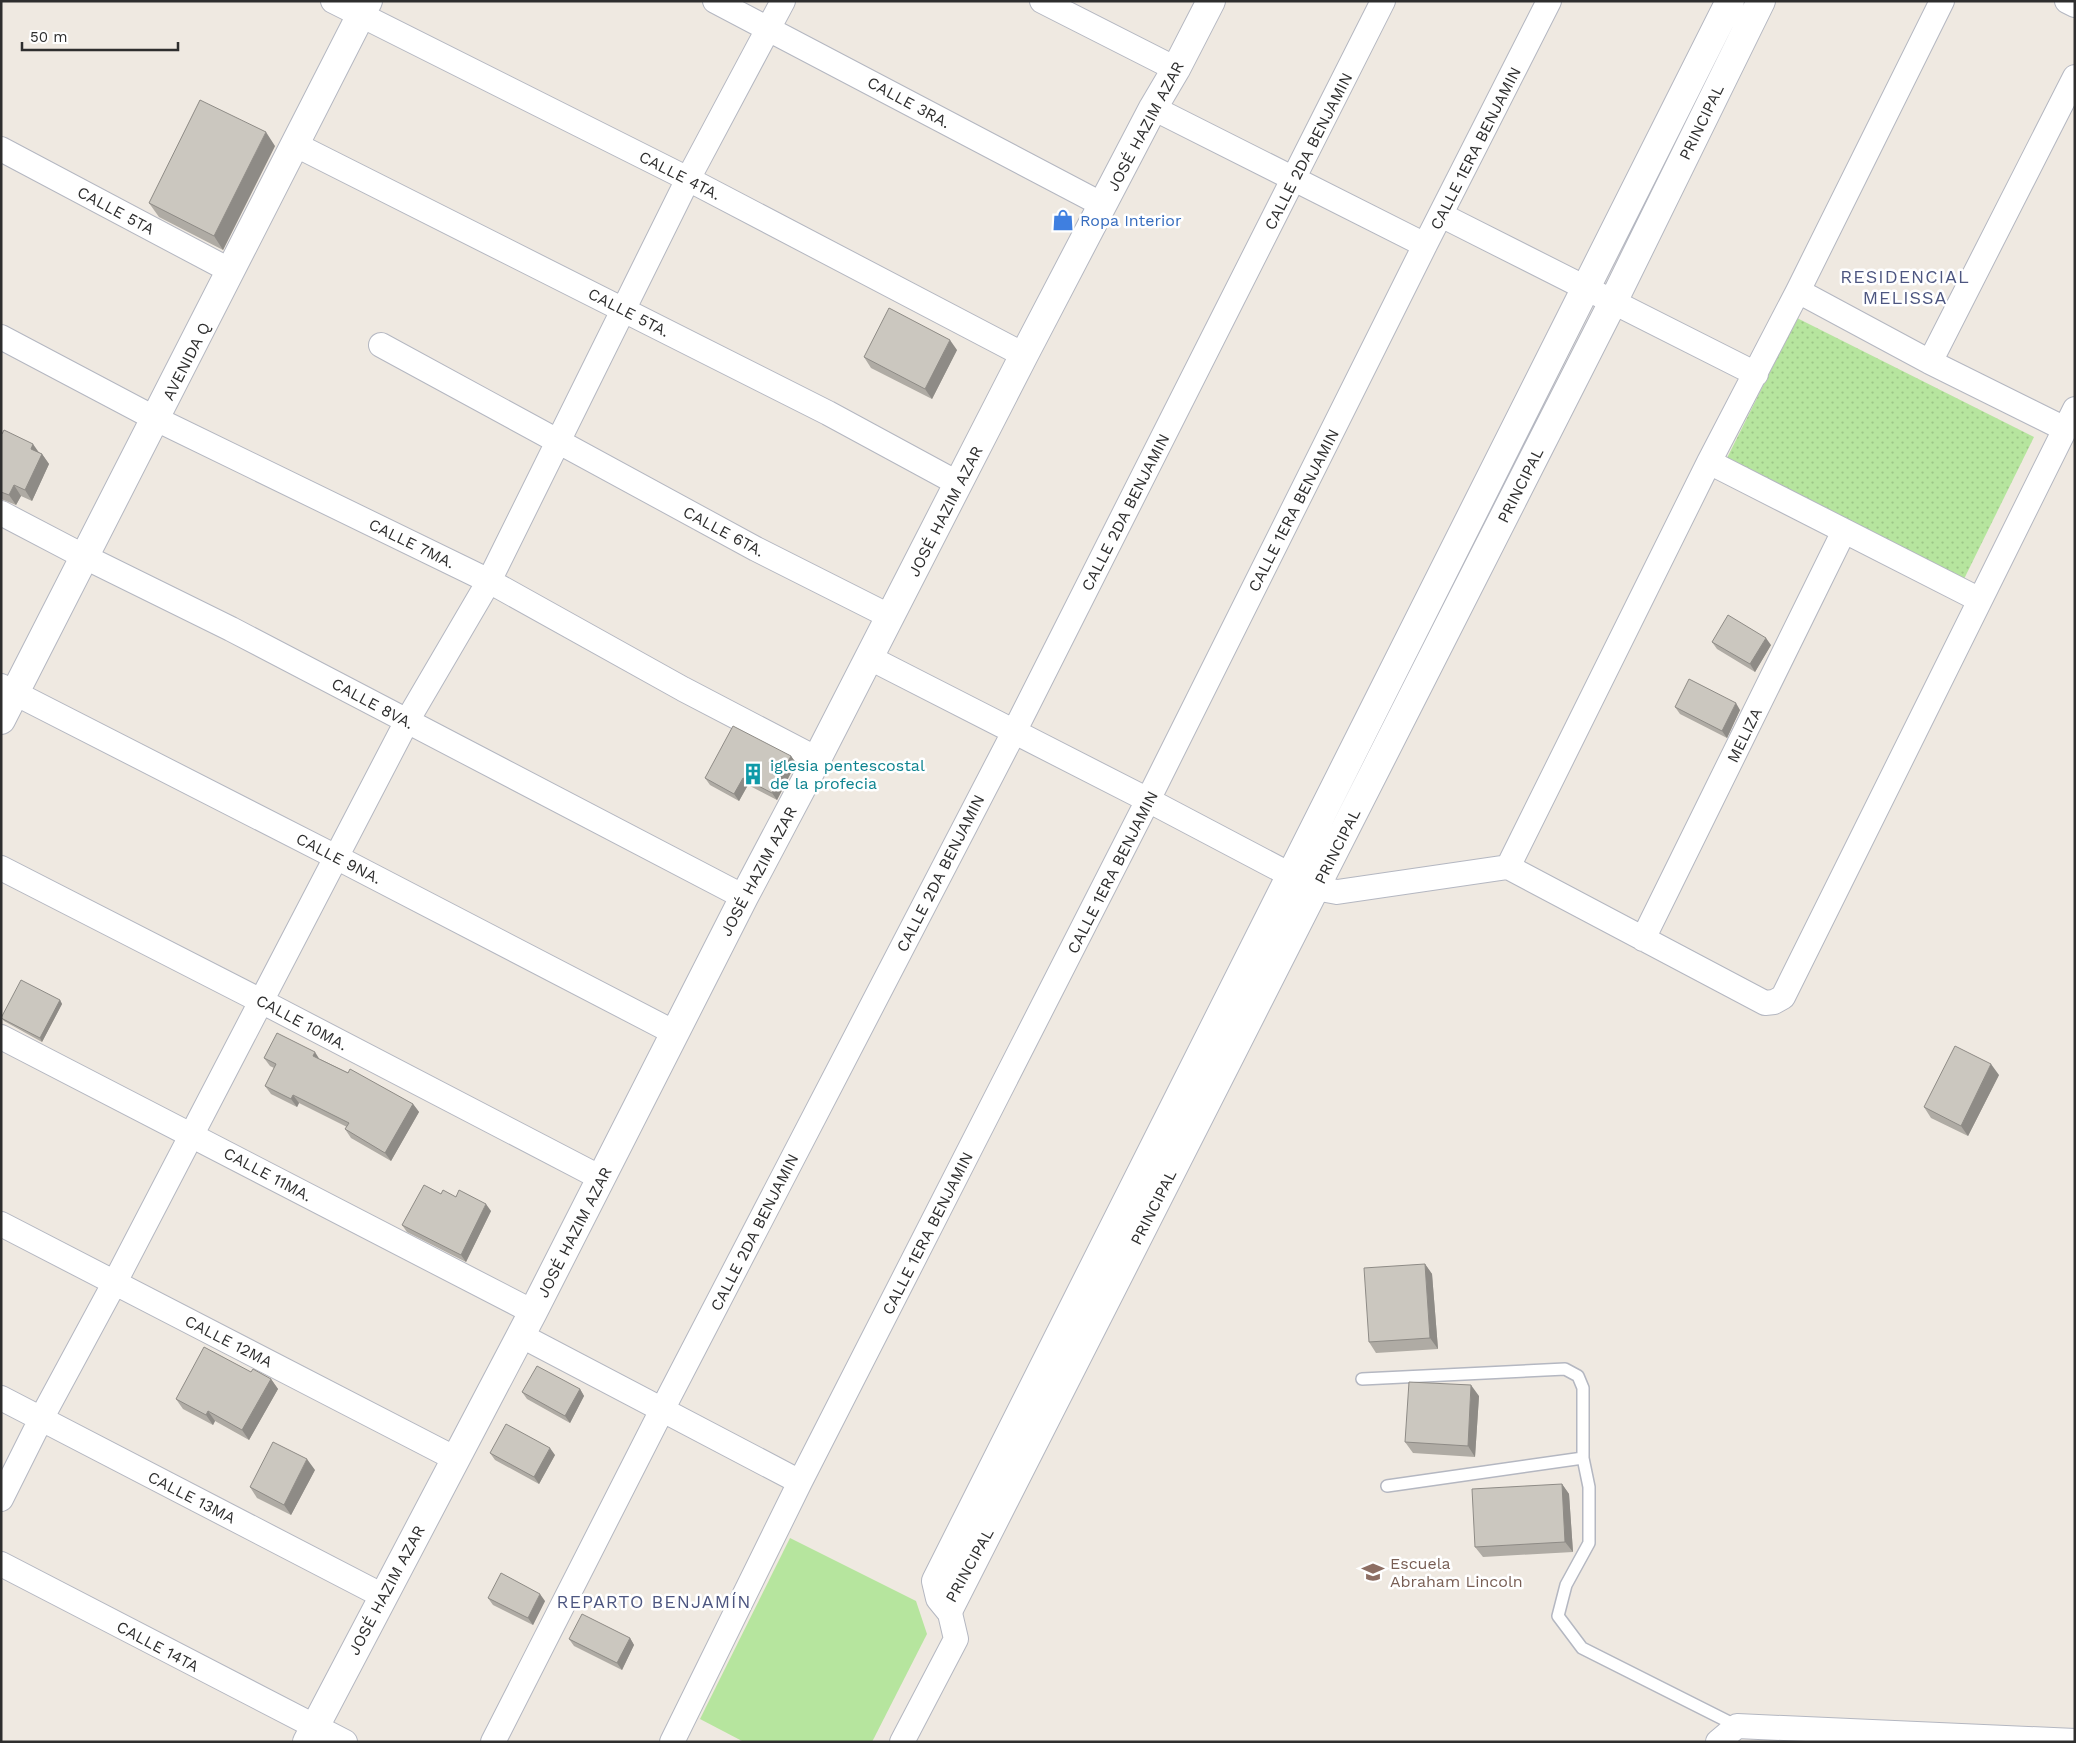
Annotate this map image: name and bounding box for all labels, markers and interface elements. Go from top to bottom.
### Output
scale bar [22,20,179,52]
text: 50 m [30,28,67,46]
street label: JOSÉ HAZIM AZAR [1103,58,1188,194]
street label: CALLE 1ERA BENJAMIN [1426,64,1525,233]
street label: CALLE 2DA BENJAMIN [1260,69,1356,233]
street label: CALLE 3RA. [864,73,954,132]
street label: PRINCIPAL [1675,81,1728,163]
street label: CALLE 4TA. [636,147,724,204]
street label: CALLE 5TA [74,182,158,239]
shop icon: Ropa Interior [1050,207,1076,233]
place label: Ropa Interior [1080,211,1182,230]
district label: RESIDENCIAL MELISSA [1840,266,1970,308]
street label: CALLE 5TA. [585,284,673,341]
street label: AVENIDA Q [159,319,214,403]
street label: CALLE 1ERA BENJAMIN [1244,426,1343,595]
street label: CALLE 2DA BENJAMIN [1077,430,1173,594]
street label: JOSÉ HAZIM AZAR [904,443,987,580]
street label: PRINCIPAL [1493,444,1548,526]
street label: CALLE 6TA. [680,502,768,561]
street label: CALLE 7MA. [366,514,458,572]
street label: CALLE 8VA. [328,674,417,733]
street label: MELIZA [1723,704,1766,766]
place label: iglesia pentescostal de la profecia [770,756,925,793]
building icon: iglesia pentescostal de la profecia [740,761,766,787]
street label: CALLE 1ERA BENJAMIN [1063,788,1162,957]
street label: CALLE 2DA BENJAMIN [892,791,988,955]
street label: JOSÉ HAZIM AZAR [716,803,801,939]
street label: PRINCIPAL [1310,805,1365,887]
street label: CALLE 9NA. [293,829,384,888]
street label: CALLE 10MA. [253,990,351,1055]
street label: CALLE 11MA. [220,1143,315,1206]
street label: CALLE 1ERA BENJAMIN [878,1149,977,1318]
street label: CALLE 2DA BENJAMIN [706,1150,802,1314]
street label: JOSÉ HAZIM AZAR [533,1164,616,1301]
street label: PRINCIPAL [1126,1166,1181,1248]
street label: CALLE 12MA [182,1311,276,1372]
street label: CALLE 13MA [145,1467,239,1528]
street label: JOSÉ HAZIM AZAR [344,1522,429,1658]
street label: PRINCIPAL [941,1525,998,1606]
place label: Escuela Abraham Lincoln [1390,1554,1523,1591]
school or university icon: Escuela Abraham Lincoln [1360,1559,1386,1585]
district label: REPARTO BENJAMÍN [556,1591,752,1612]
street label: CALLE 14TA [113,1617,203,1676]

